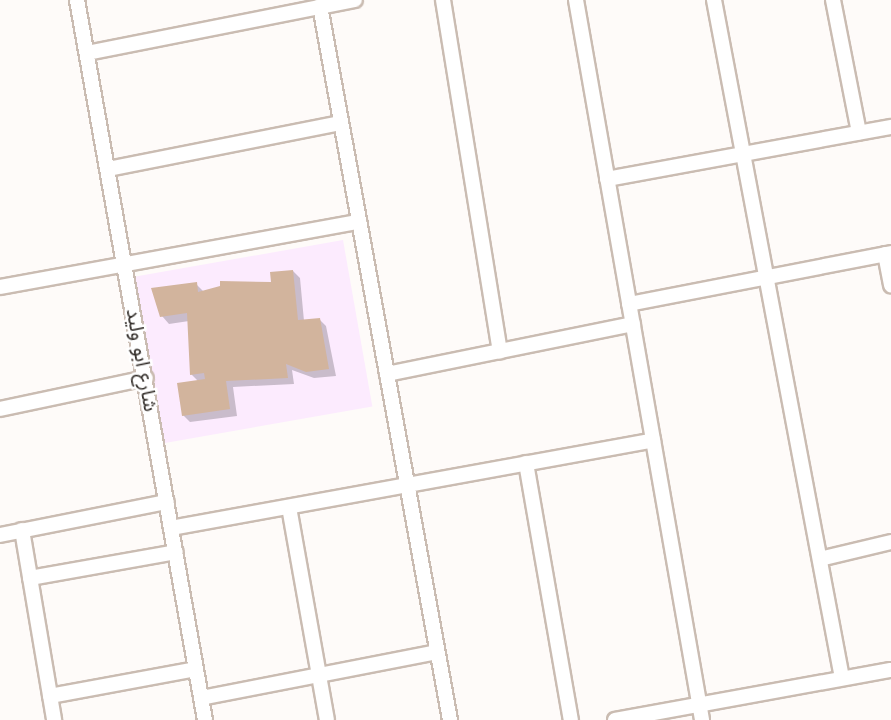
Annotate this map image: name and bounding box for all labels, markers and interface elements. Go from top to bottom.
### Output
street label: شارع ابو وليد [121,306,163,414]

